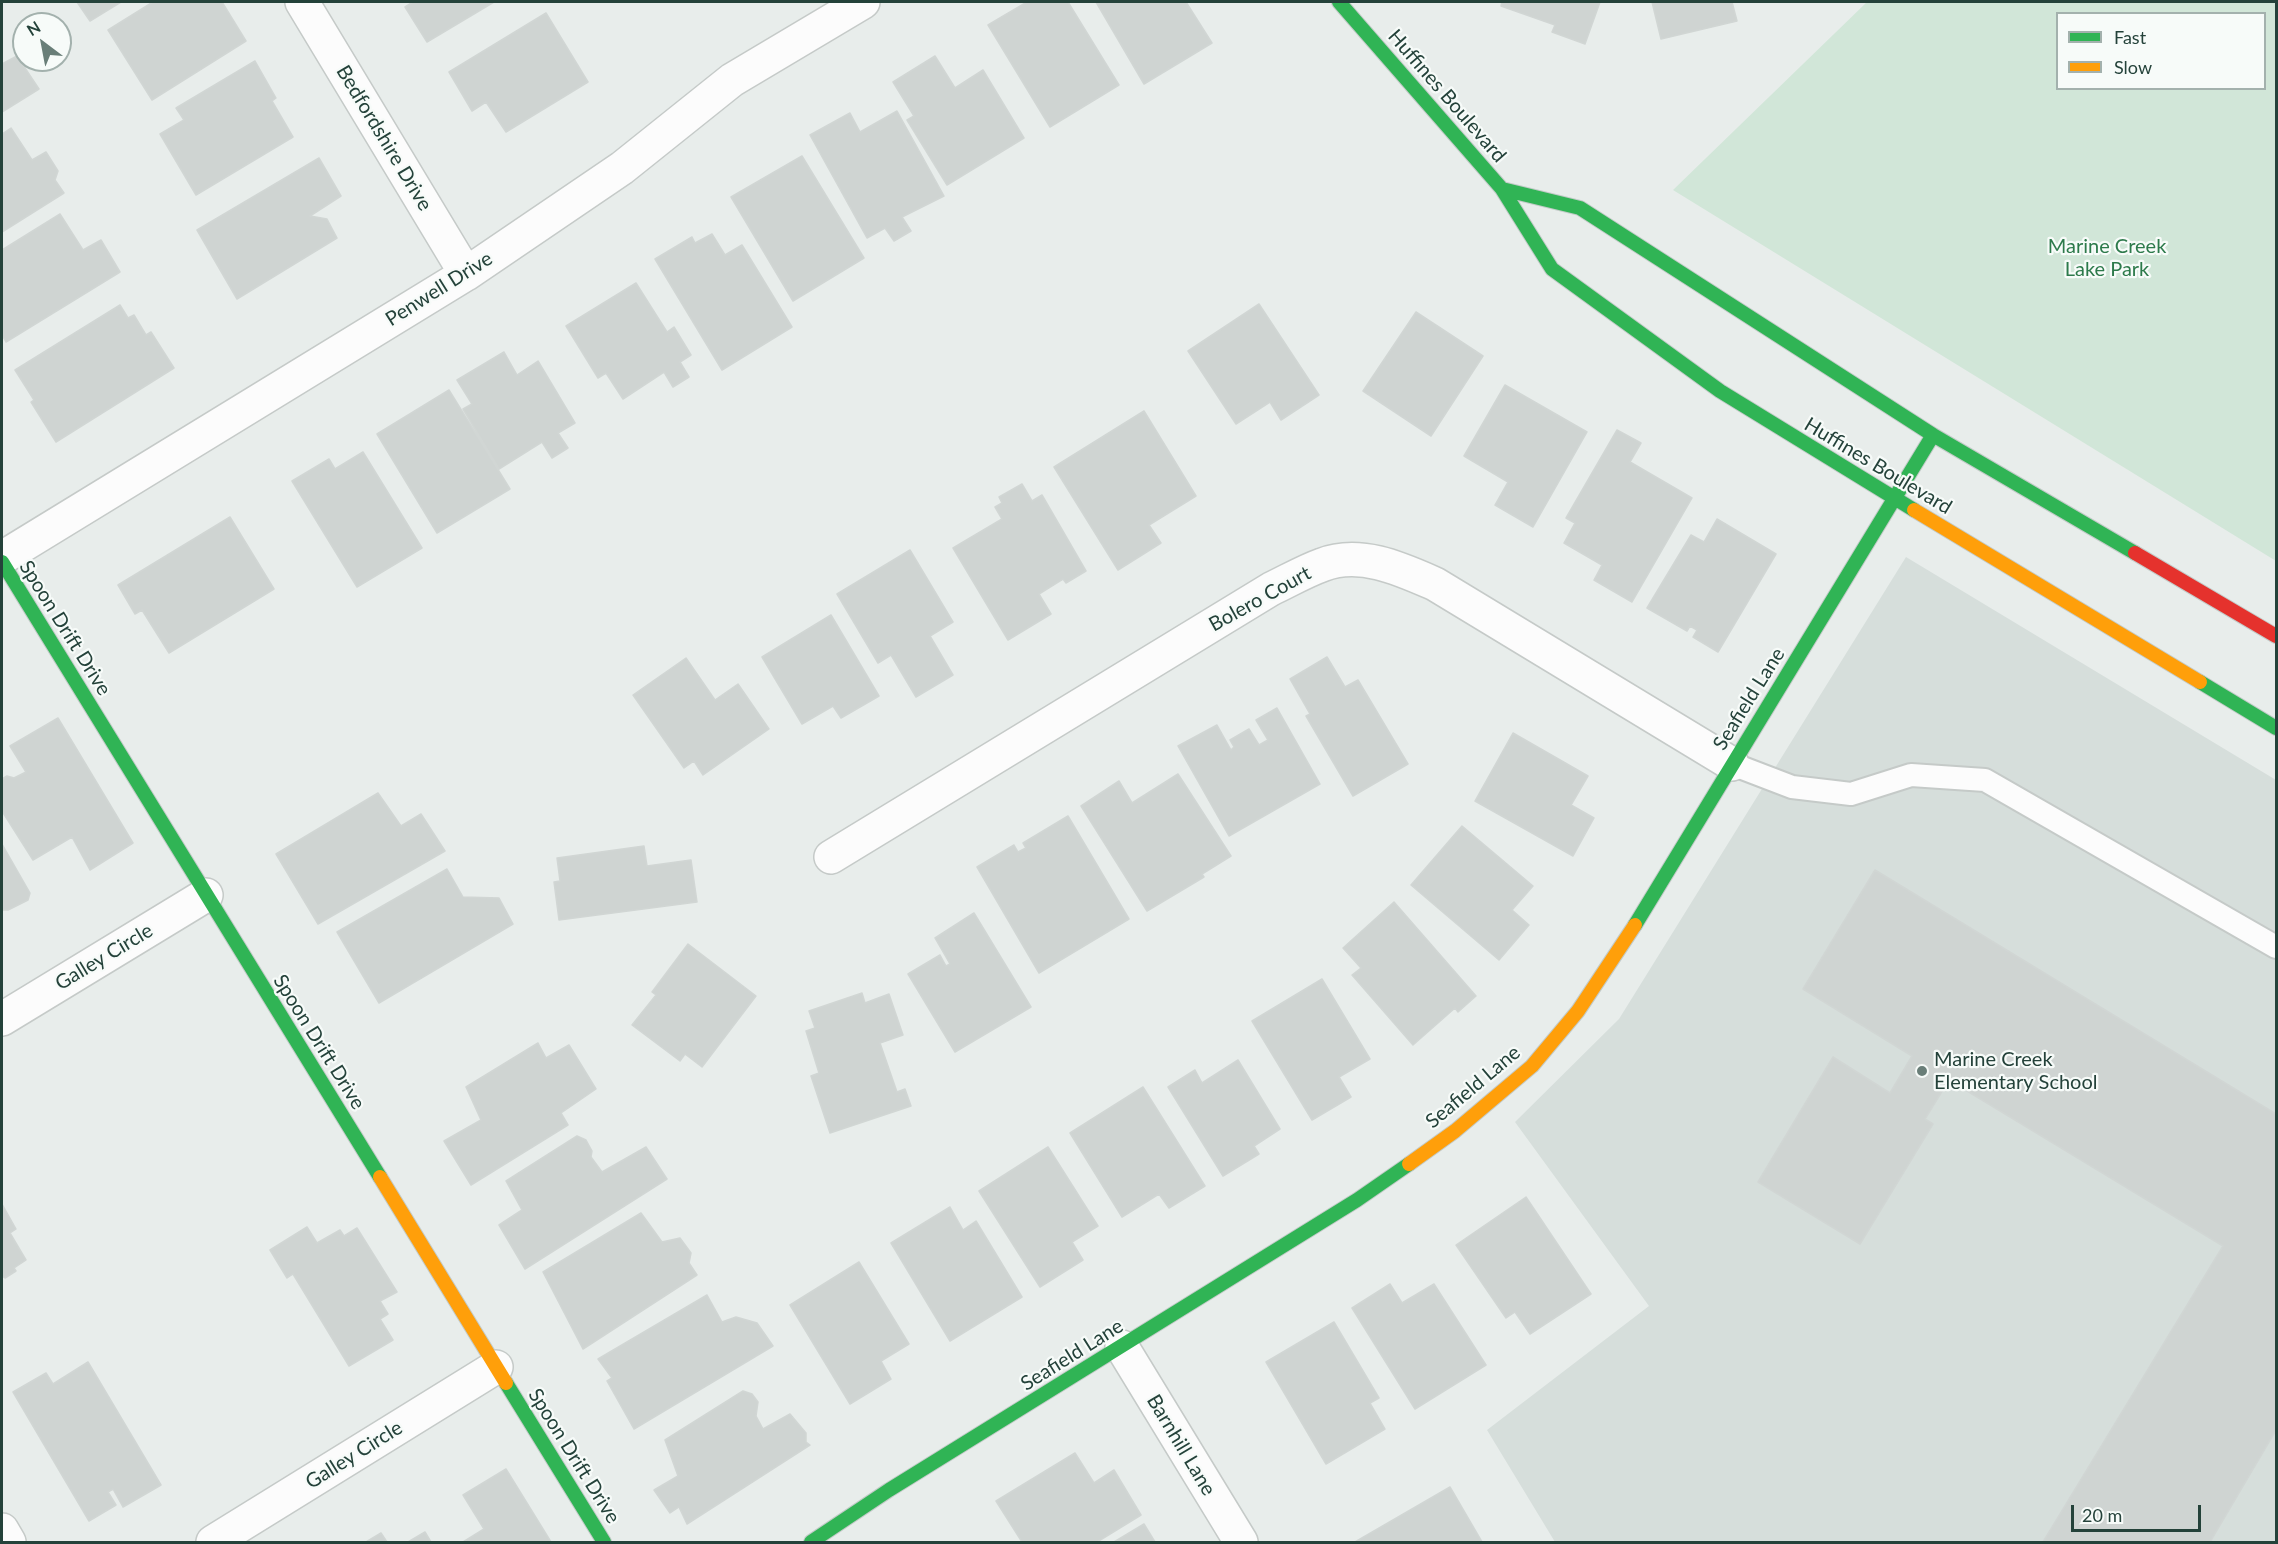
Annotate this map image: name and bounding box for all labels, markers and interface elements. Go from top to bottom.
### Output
north arrow [12,12,72,72]
legend [2056,12,2266,90]
text: N [23,17,44,39]
street label: Huffines Boulevard [1383,25,1511,167]
text: Fast [2114,26,2146,48]
text: Slow [2114,56,2152,78]
street label: Bedfordshire Drive [331,61,437,215]
park label: Marine Creek Lake Park [2048,235,2166,282]
street label: Penwell Drive [381,247,497,331]
street label: Huffines Boulevard [1800,412,1956,520]
street label: Spoon Drift Drive [14,556,116,700]
street label: Bolero Court [1205,561,1315,637]
street label: Seafield Lane [1708,643,1790,755]
street label: Galley Circle [51,919,157,995]
street label: Spoon Drift Drive [268,970,370,1114]
street label: Seafield Lane [1421,1040,1525,1134]
place label: Marine Creek Elementary School [1934,1048,2097,1095]
marker: Marine Creek Elementary School [1915,1064,1929,1078]
street label: Seafield Lane [1016,1314,1128,1396]
street label: Spoon Drift Drive [523,1384,625,1528]
street label: Barnhill Lane [1141,1390,1221,1500]
street label: Galley Circle [301,1416,407,1494]
scale bar [2074,1493,2204,1531]
text: 20 m [2082,1504,2122,1526]

